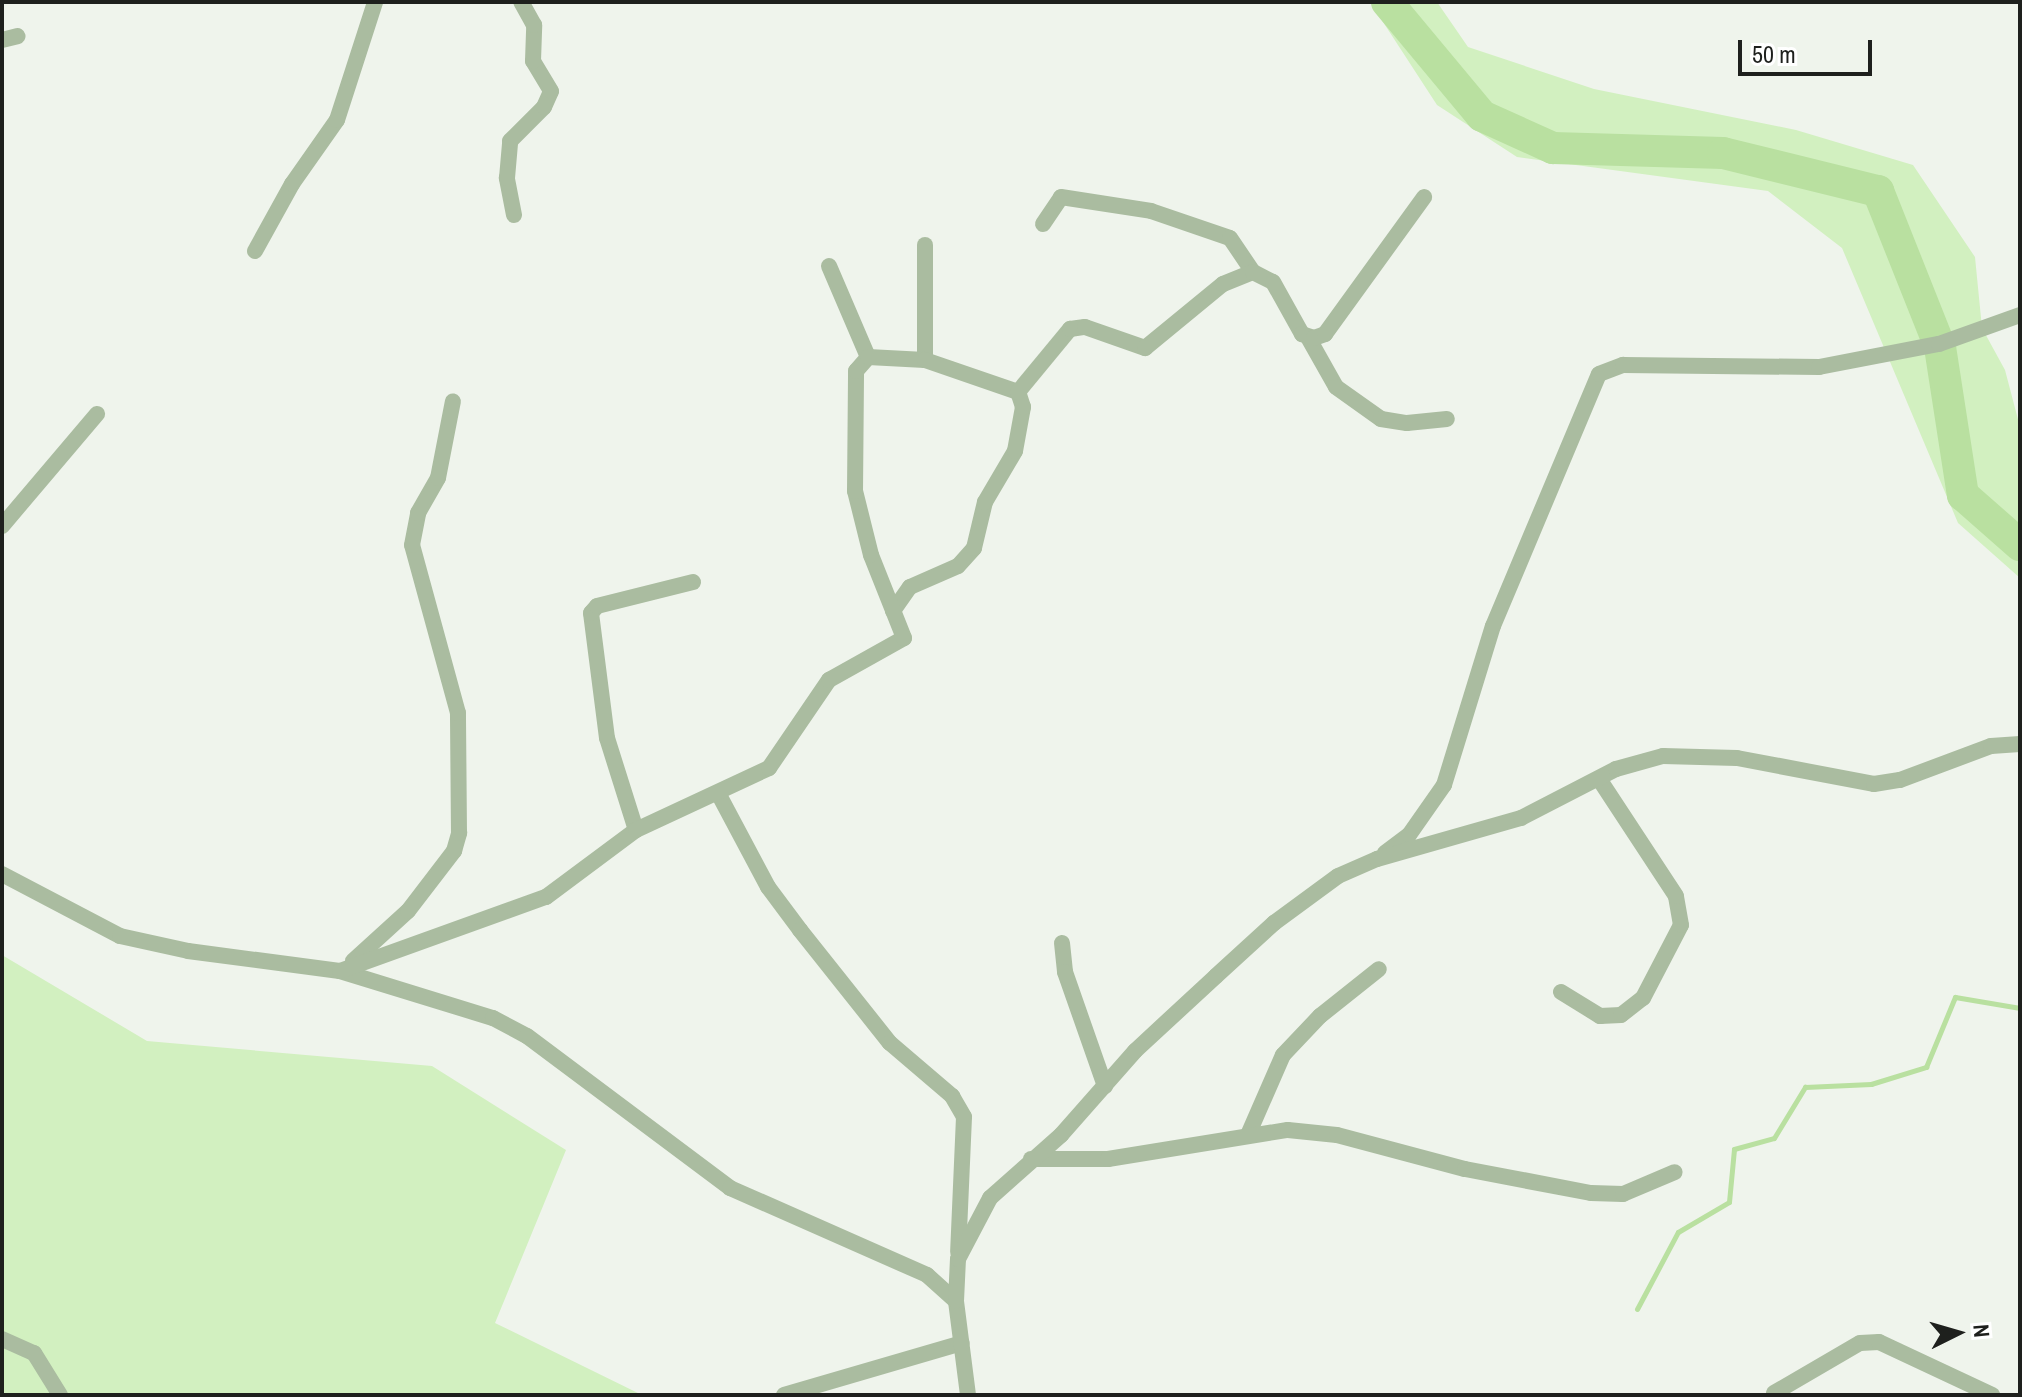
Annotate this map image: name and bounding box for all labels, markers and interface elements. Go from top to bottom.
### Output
scale bar [1742,24,1876,74]
text: 50 m [1752,38,1796,70]
north arrow [1918,1293,1998,1373]
text: N [1966,1323,1997,1339]

